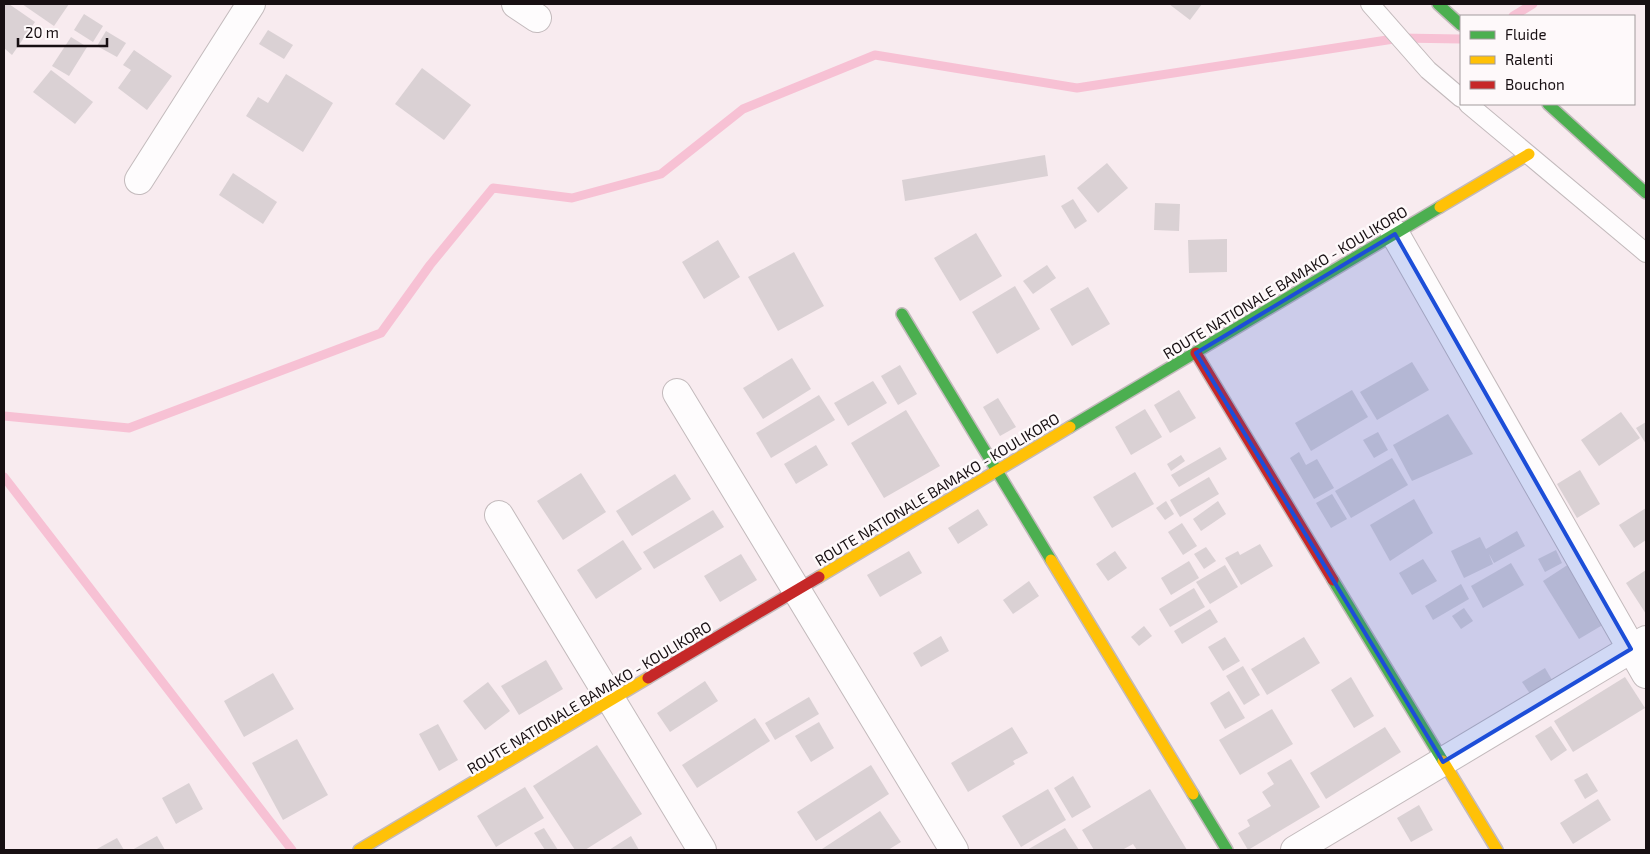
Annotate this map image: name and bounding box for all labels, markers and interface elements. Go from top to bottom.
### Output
scale bar [18,15,106,47]
legend [1460,15,1635,105]
text: 20 m [25,23,59,41]
text: Fluide [1505,25,1546,43]
text: Ralenti [1505,50,1553,68]
text: Bouchon [1505,75,1565,93]
street label: ROUTE NATIONALE BAMAKO - KOULIKORO [1160,202,1410,362]
street label: ROUTE NATIONALE BAMAKO - KOULIKORO [812,409,1062,569]
street label: ROUTE NATIONALE BAMAKO - KOULIKORO [464,617,714,777]

